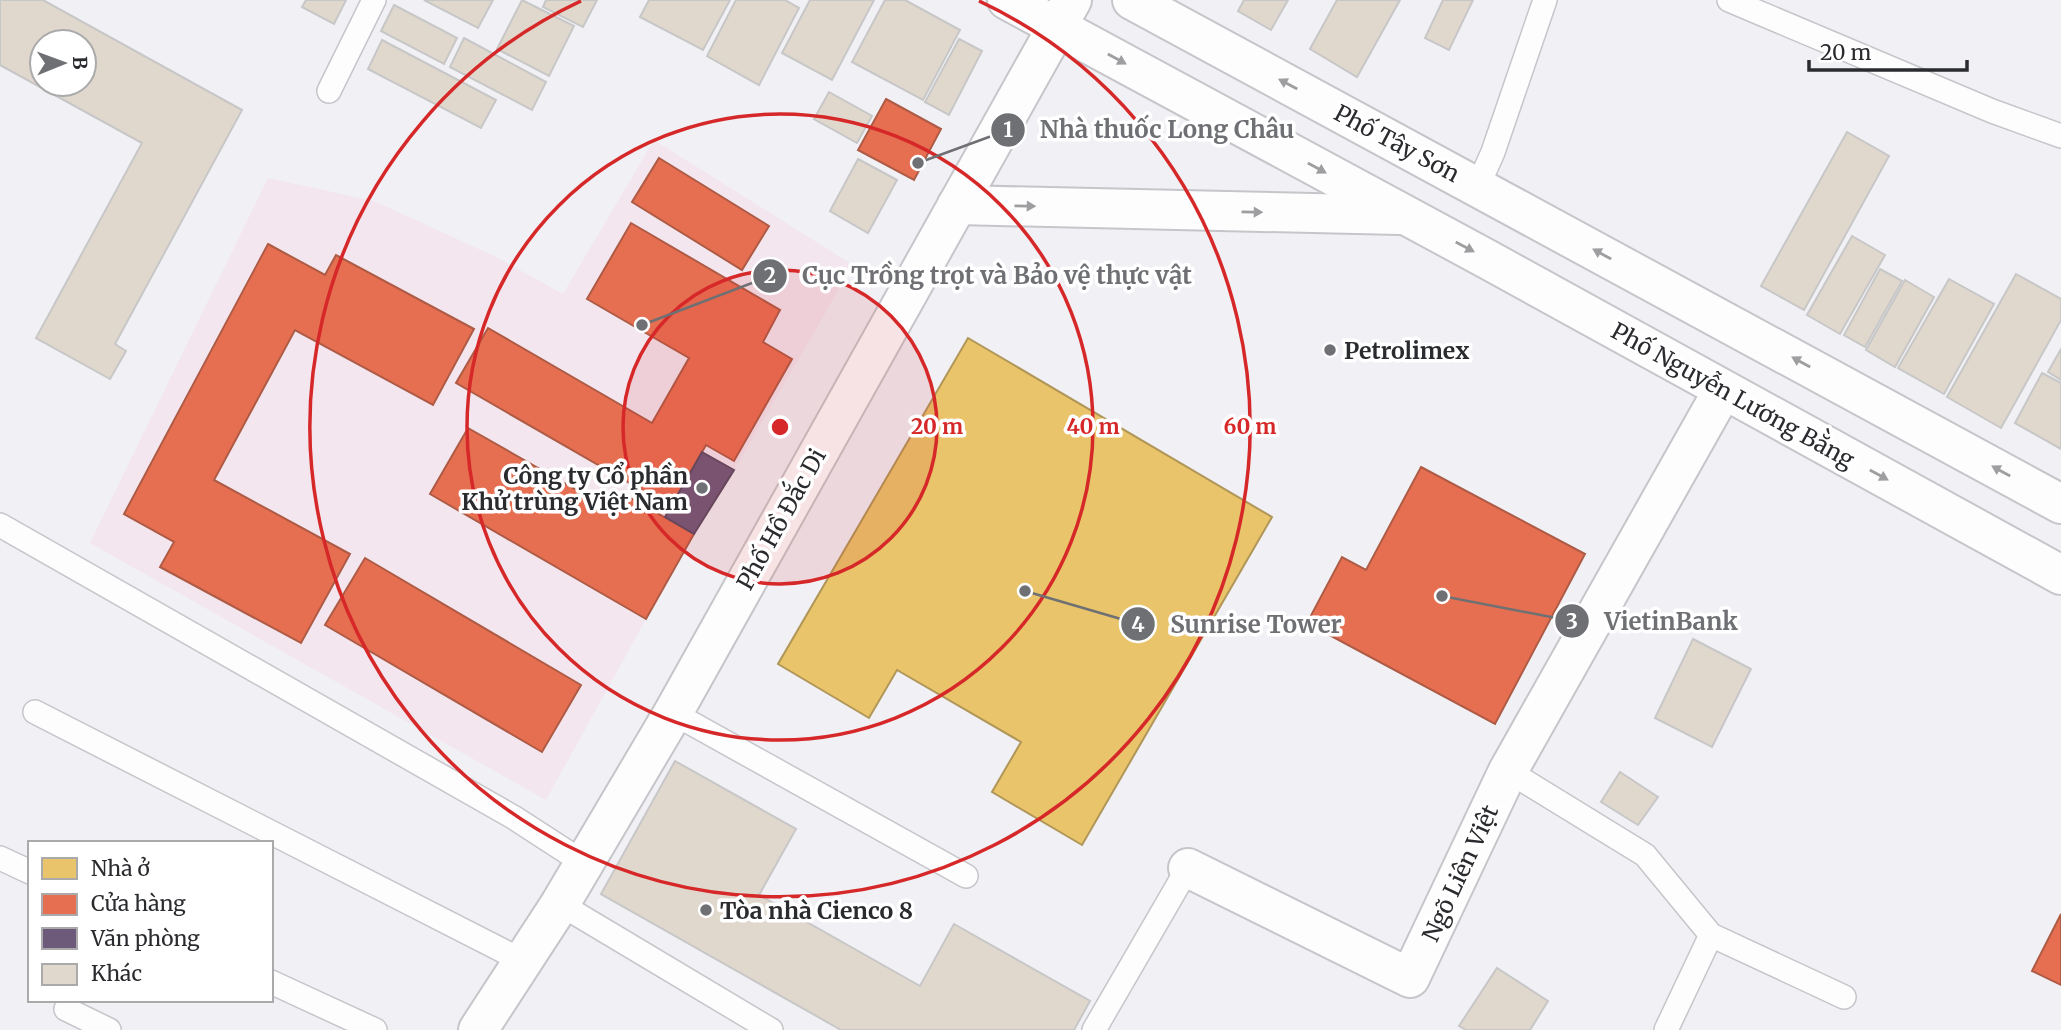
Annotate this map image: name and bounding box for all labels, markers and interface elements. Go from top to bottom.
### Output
north arrow [28,28,98,98]
scale bar [1809,28,1966,72]
text: 20 m [1820,39,1872,66]
one-way arrow [1108,53,1127,65]
text: B [68,56,92,70]
one-way arrow [1278,78,1298,90]
street label: Phố Tây Sơn [1329,98,1465,188]
callout: Nhà thuốc Long Châu [990,107,1308,152]
text: Nhà thuốc Long Châu [1040,114,1294,145]
text: 1 [1003,116,1013,143]
one-way arrow [1308,162,1327,174]
one-way arrow [1014,201,1036,212]
one-way arrow [1241,206,1263,217]
one-way arrow [1455,241,1475,253]
one-way arrow [1591,248,1611,260]
callout: Cục Trồng trọt và Bảo vệ thực vật [753,253,1206,298]
text: Cục Trồng trọt và Bảo vệ thực vật [802,260,1192,291]
text: 2 [764,262,776,289]
street label: Phố Nguyễn Lương Bằng [1606,314,1861,474]
place label: Petrolimex [1344,336,1469,365]
marker: Petrolimex [1322,342,1338,358]
one-way arrow [1791,357,1811,369]
text: 20 m [911,413,963,440]
text: 40 m [1066,413,1120,440]
text: 60 m [1224,413,1276,440]
centre of rings [768,415,792,439]
street label: Phố Hồ Đắc Di [728,442,832,595]
place label: Công ty Cổ phần Khử trùng Việt Nam [461,461,688,516]
one-way arrow [1991,466,2011,477]
one-way arrow [1869,469,1888,481]
marker: Công ty Cổ phần Khử trùng Việt Nam [694,480,710,496]
callout: VietinBank [1555,599,1752,644]
callout: Sunrise Tower [1121,602,1355,647]
text: VietinBank [1603,606,1738,637]
text: 3 [1566,608,1578,635]
text: Sunrise Tower [1170,609,1342,640]
text: 4 [1131,611,1145,638]
street label: Ngõ Liên Việt [1416,800,1504,946]
legend [28,841,273,1002]
text: Nhà ở [91,855,150,882]
text: Cửa hàng [91,890,186,917]
place label: Tòa nhà Cienco 8 [720,896,913,925]
marker: Tòa nhà Cienco 8 [698,902,714,918]
text: Văn phòng [90,925,200,952]
text: Khác [91,960,142,987]

